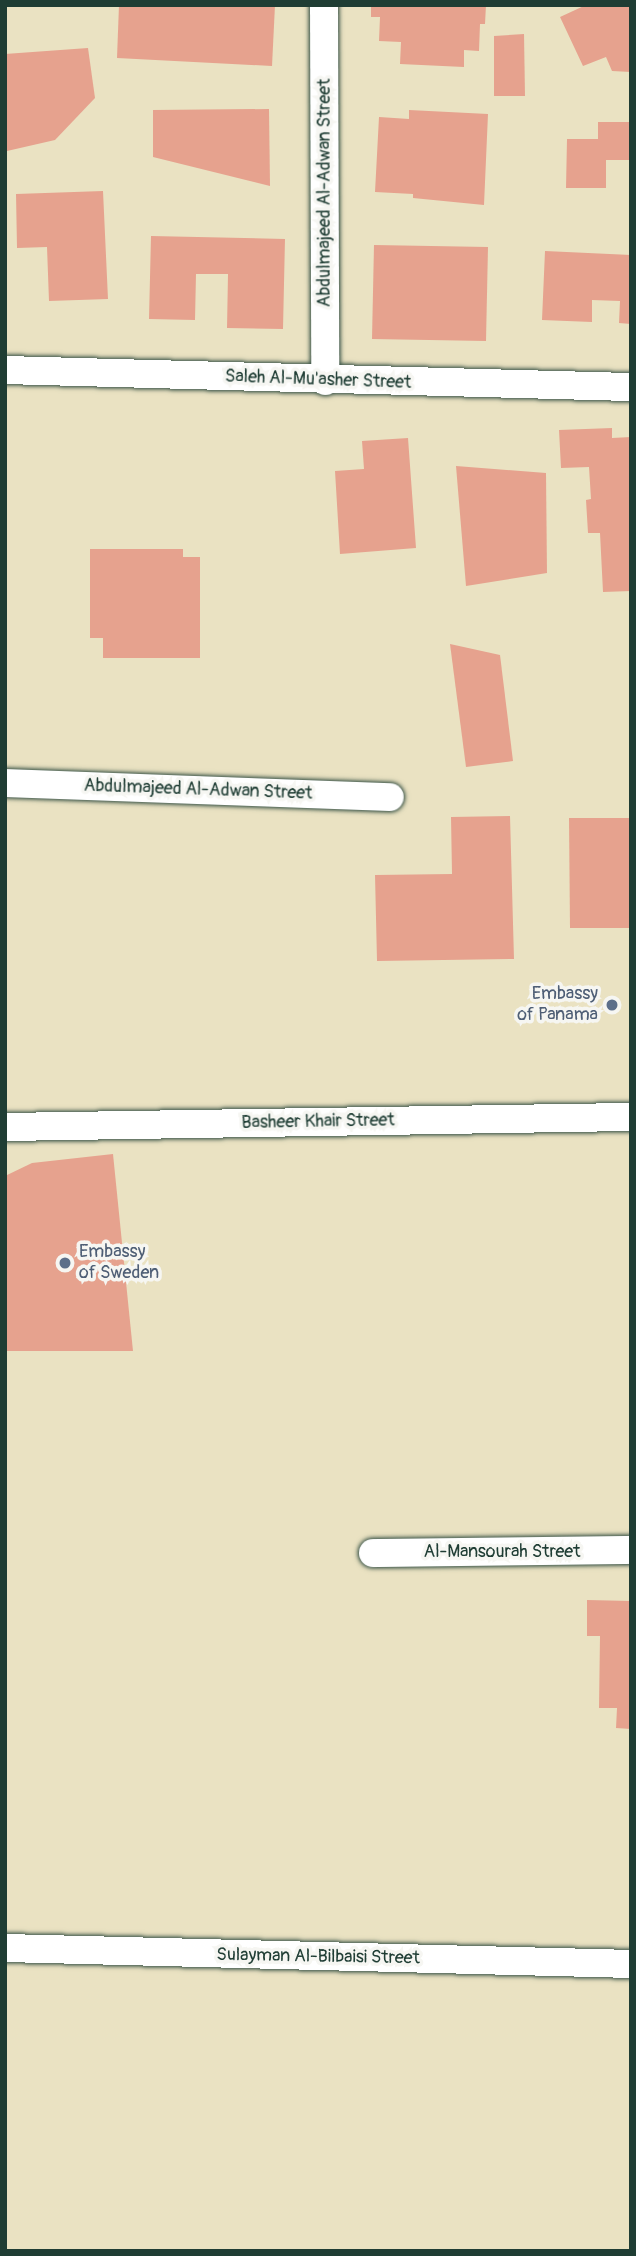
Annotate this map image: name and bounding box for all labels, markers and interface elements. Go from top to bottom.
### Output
street label: Abdulmajeed Al-Adwan Street [314,79,336,307]
street label: Saleh Al-Mu'asher Street [224,366,412,394]
street label: Abdulmajeed Al-Adwan Street [83,775,313,805]
place label: Embassy of Panama [517,984,598,1026]
marker: Embassy of Panama [604,997,620,1013]
street label: Basheer Khair Street [241,1110,395,1134]
place label: Embassy of Sweden [79,1242,159,1284]
marker: Embassy of Sweden [57,1255,73,1271]
street label: Al-Mansourah Street [424,1541,580,1563]
street label: Sulayman Al-Bilbaisi Street [216,1944,420,1970]

